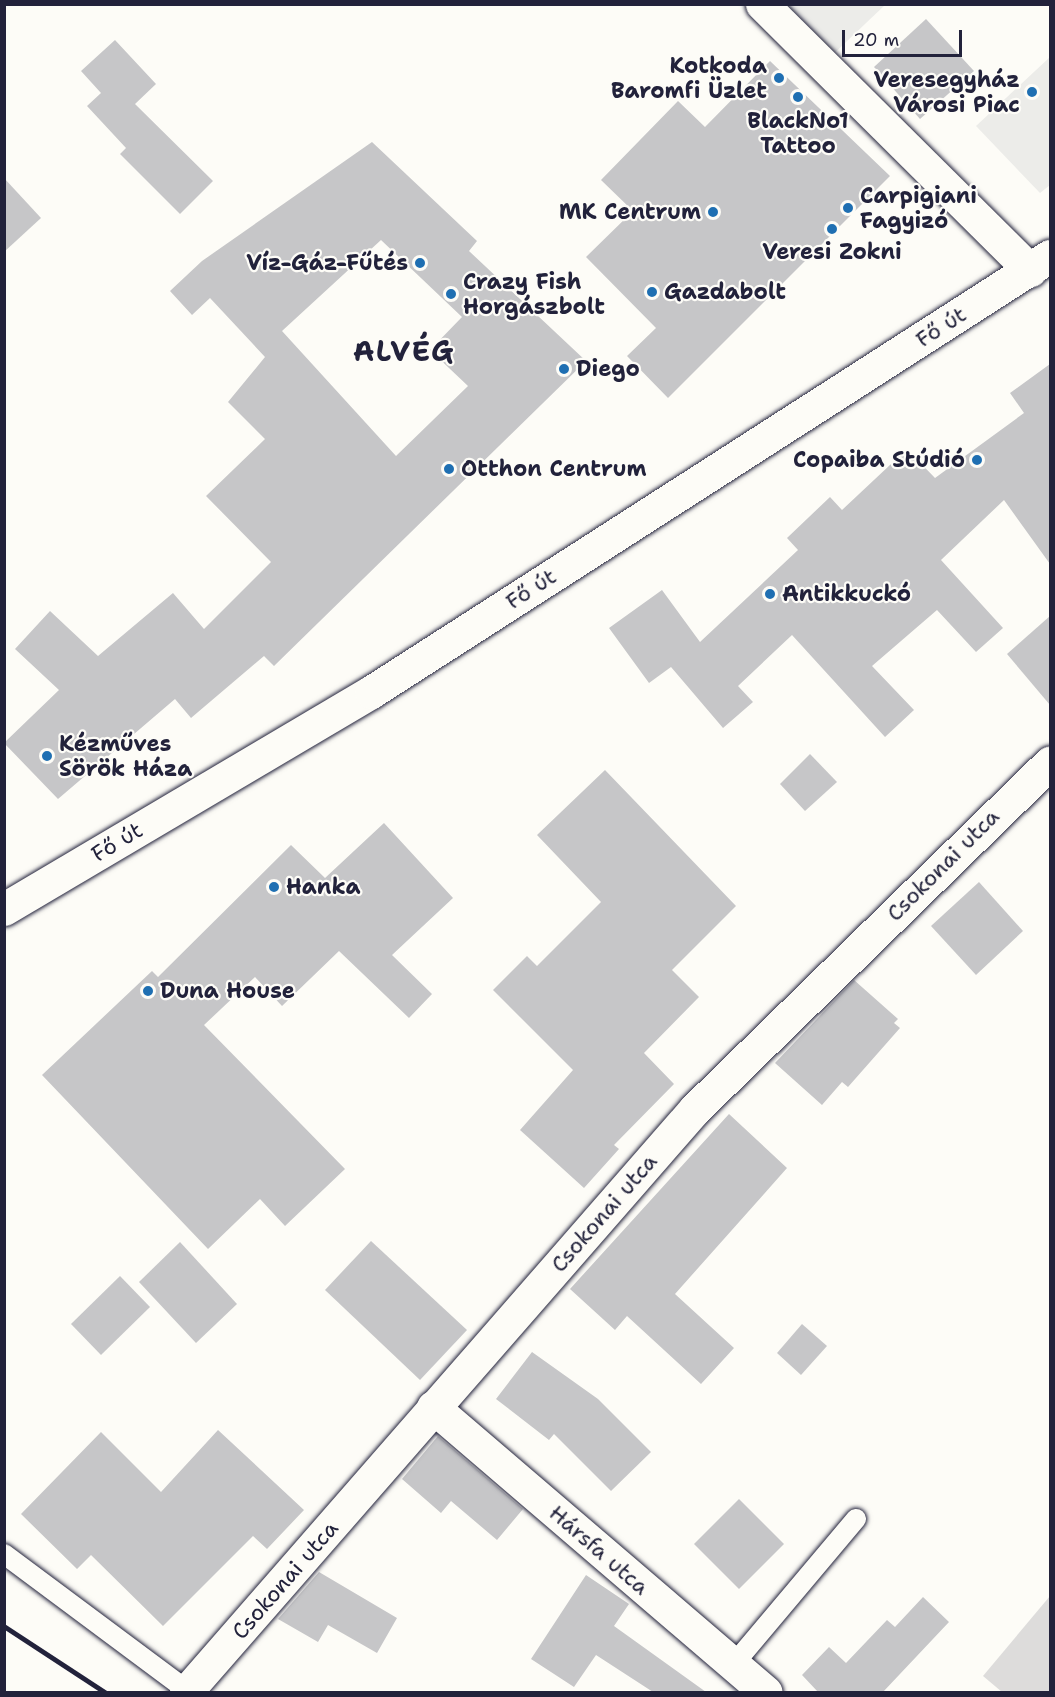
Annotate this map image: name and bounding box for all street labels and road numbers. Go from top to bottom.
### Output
street label: Fő út [911,301,971,353]
street label: Fő út [501,563,561,615]
street label: Csokonai utca [881,803,1005,927]
street label: Fő út [87,817,147,867]
street label: Csokonai utca [545,1148,663,1278]
street label: Hársfa utca [544,1500,654,1600]
street label: Csokonai utca [226,1515,344,1645]

